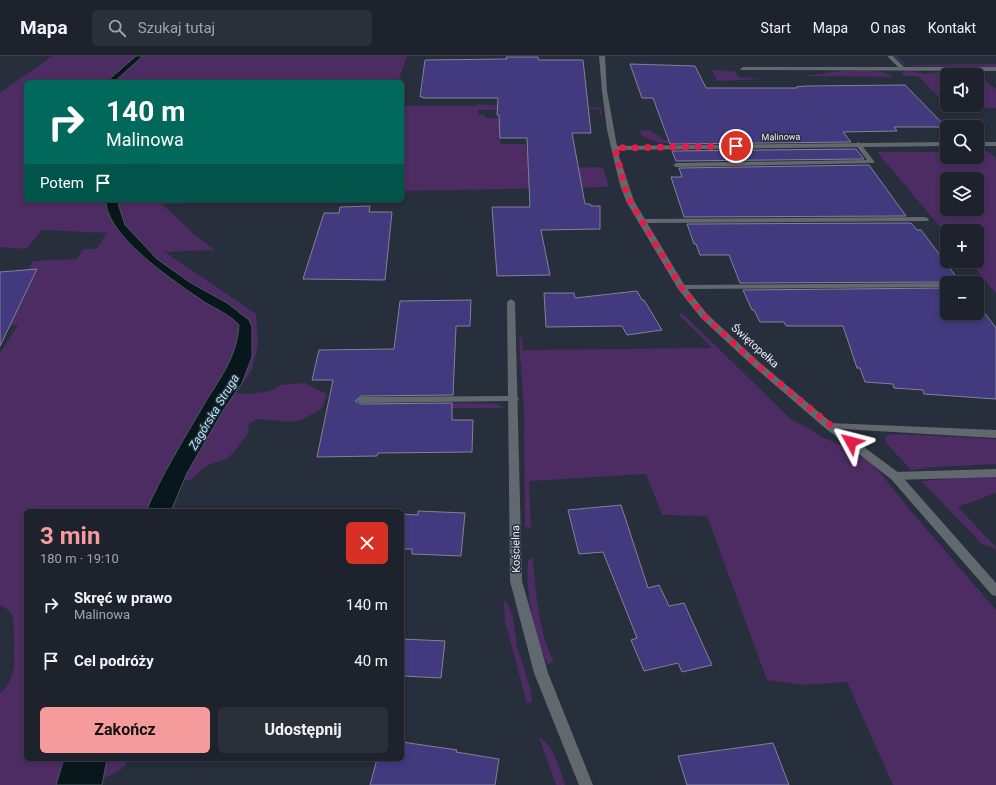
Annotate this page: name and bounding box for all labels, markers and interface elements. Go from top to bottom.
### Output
search box [92,10,372,46]
text: Mapa [20,16,68,39]
icon: search [106,17,128,39]
text: Szukaj tutaj [138,19,215,37]
text: Start [761,20,791,36]
text: Mapa [813,20,848,36]
text: O nas [870,20,906,36]
text: Kontakt [928,20,976,36]
map controls [940,68,984,320]
button: sound [940,68,984,112]
text: 140 m [106,95,185,128]
icon: right [40,96,92,148]
button: search [940,120,984,164]
text: Malinowa [106,129,184,150]
pin [719,129,753,163]
street label: Malinowa [761,132,801,142]
icon: arrive [725,135,747,157]
icon: arrive [92,172,114,194]
button: layers [940,172,984,216]
text: Potem [40,174,84,192]
button: + [940,224,984,268]
button: − [940,276,984,320]
street label: Świętopełka [728,321,782,371]
water label: Zagórska Struga [185,372,242,453]
position arrow [830,421,872,463]
text: 3 min [40,522,100,550]
button: close [346,522,388,564]
street label: Kościelna [509,525,523,573]
text: 180 m · 19:10 [40,551,119,566]
text: Skręć w prawo [74,589,172,607]
icon: right [40,594,62,616]
text: 140 m [346,596,388,614]
text: Malinowa [74,607,130,622]
icon: arrive [40,650,62,672]
text: Cel podróży [74,652,154,670]
text: 40 m [354,652,388,670]
button: Zakończ [40,707,210,753]
button: Udostępnij [218,707,388,753]

